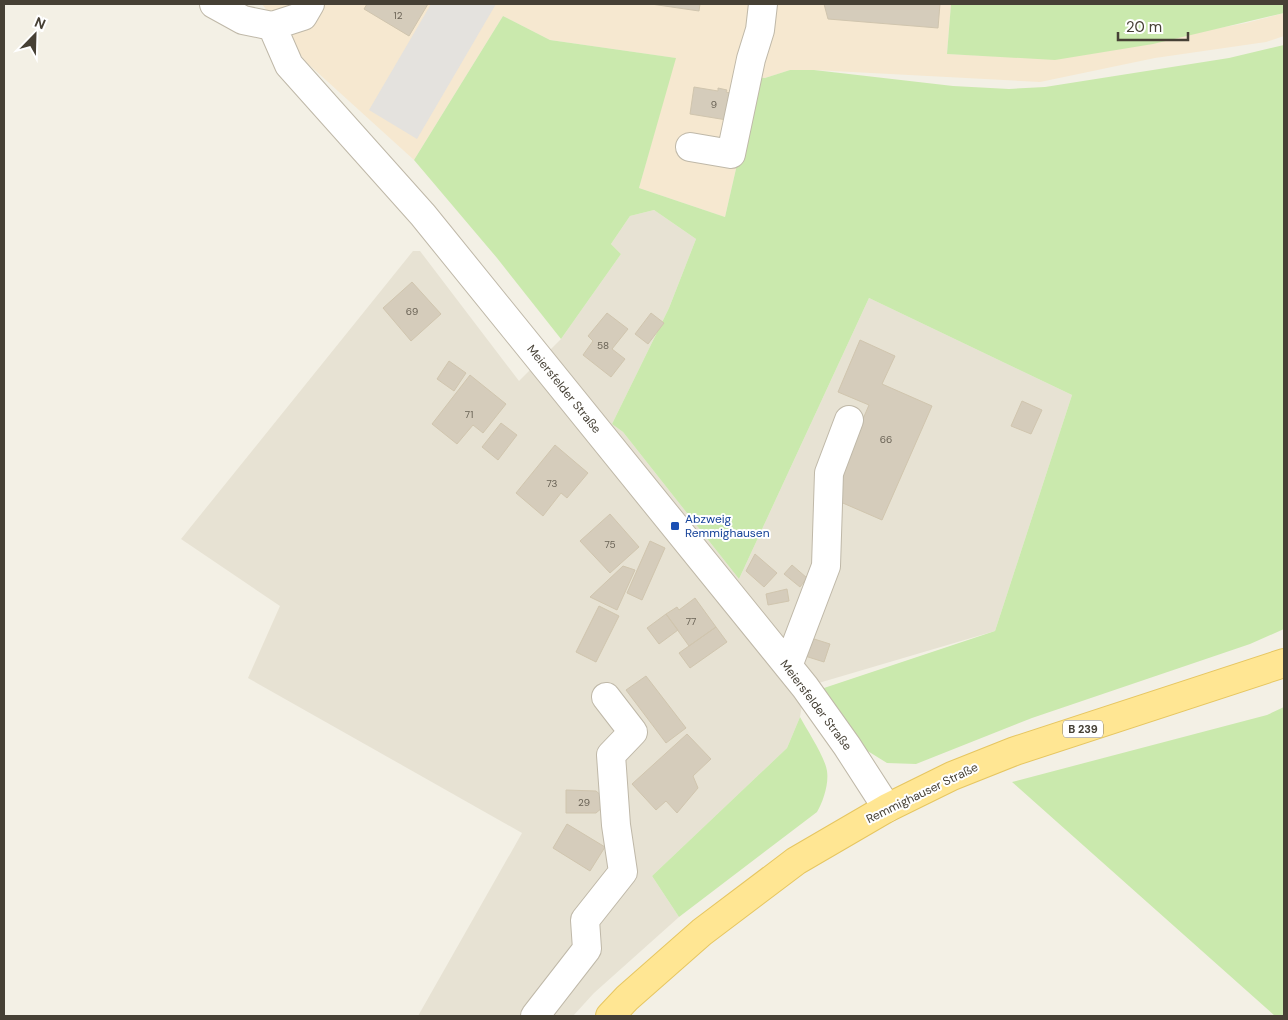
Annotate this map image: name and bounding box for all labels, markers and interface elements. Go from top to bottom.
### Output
house number: 12 [394,9,403,22]
north arrow [10,10,60,60]
scale bar [1118,10,1188,42]
text: N [32,13,48,33]
text: 20 m [1126,17,1162,37]
house number: 9 [711,98,717,111]
house number: 69 [406,305,418,318]
house number: 58 [597,339,609,352]
street label: Meiersfelder Straße [523,341,605,437]
house number: 71 [465,408,473,421]
house number: 66 [880,433,892,446]
house number: 73 [547,477,558,490]
place label: Abzweig Remmighausen [685,511,770,541]
marker: Abzweig Remmighausen [669,520,681,532]
house number: 75 [604,538,616,551]
house number: 77 [686,615,696,628]
street label: Meiersfelder Straße [777,656,855,754]
road number: B 239 [1063,721,1103,738]
street label: Remmighauser Straße [863,759,981,827]
house number: 29 [578,796,590,809]

